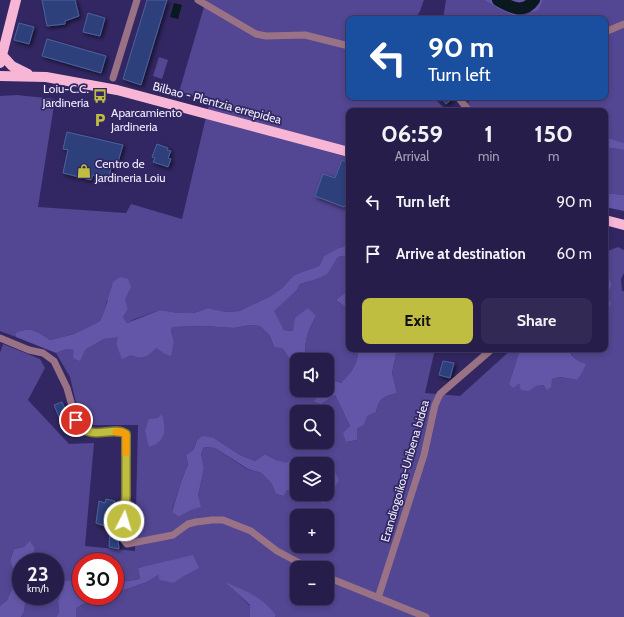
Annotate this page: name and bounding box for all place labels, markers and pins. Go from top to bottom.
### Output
place label: Loiu-C.C. Jardineria [42,81,89,110]
bus stop icon: Loiu-C.C. Jardineria [92,88,108,104]
place label: Aparcamiento Jardineria [110,105,183,134]
parking icon: Aparcamiento Jardineria [92,112,108,128]
place label: Centro de Jardineria Loiu [94,156,166,185]
shop icon: Centro de Jardineria Loiu [76,163,92,179]
pin [59,403,93,437]

